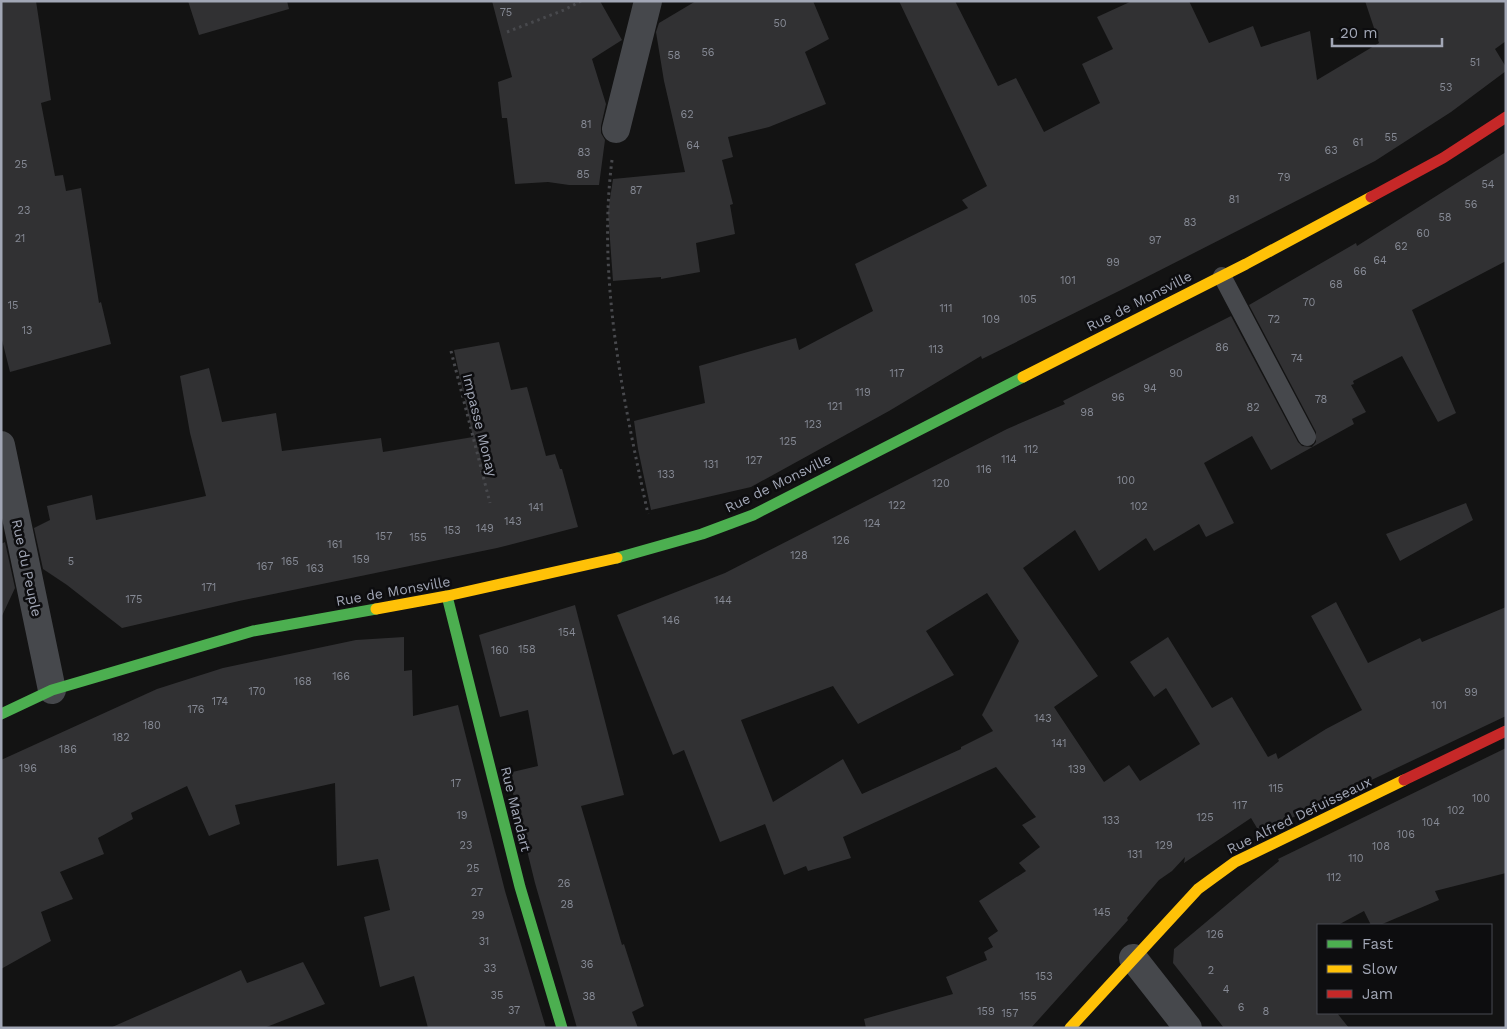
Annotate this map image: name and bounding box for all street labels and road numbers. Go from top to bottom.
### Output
street label: Rue de Monsville [1084,268,1194,334]
street label: Impasse Monay [459,372,501,479]
street label: Rue de Monsville [722,450,834,516]
street label: Rue du Peuple [9,518,45,618]
street label: Rue de Monsville [334,573,452,609]
street label: Rue Mandart [498,765,534,853]
street label: Rue Alfred Defuisseaux [1224,773,1374,857]

